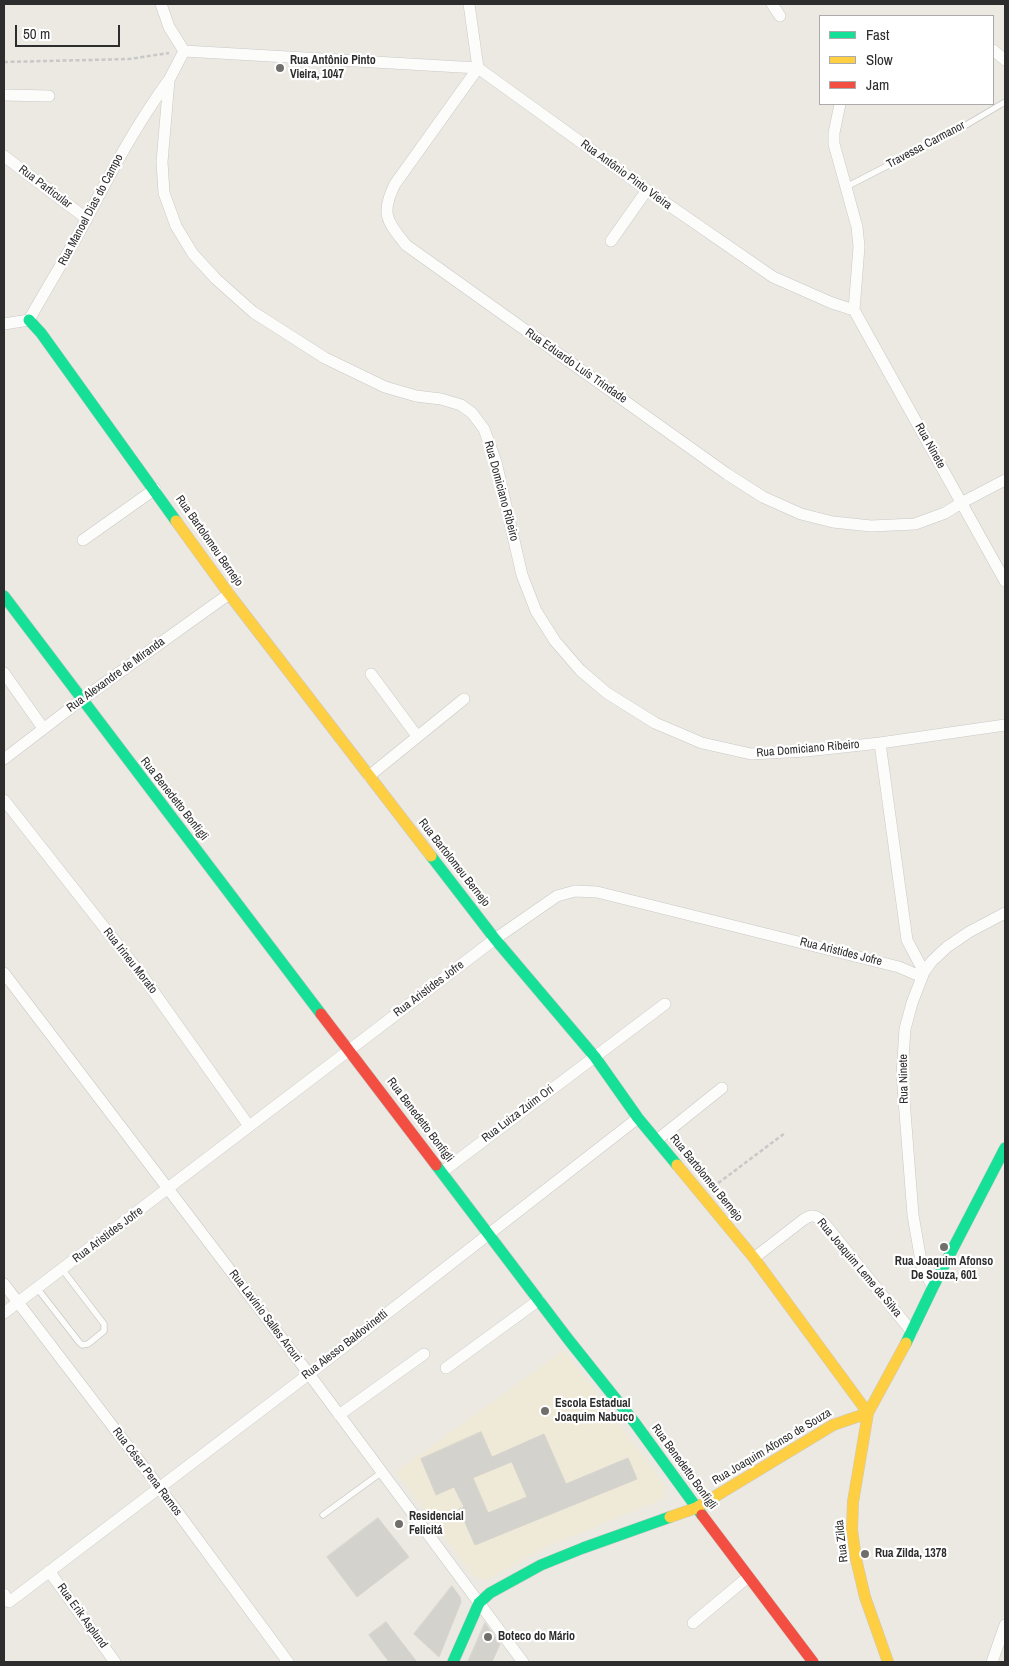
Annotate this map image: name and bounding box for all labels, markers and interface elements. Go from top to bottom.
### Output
scale bar [18,15,122,47]
legend [819,15,994,105]
text: 50 m [23,23,50,44]
text: Fast [866,24,889,45]
text: Slow [866,49,893,70]
place label: Rua Antônio Pinto Vieira, 1047 [290,54,376,82]
marker: Rua Antônio Pinto Vieira, 1047 [274,62,286,74]
text: Jam [866,74,889,95]
street label: Travessa Carmanor [884,118,968,172]
street label: Rua Antônio Pinto Vieira [578,137,674,213]
street label: Rua Manoel Dias do Campo [55,152,127,268]
street label: Rua Particular [16,162,74,212]
street label: Rua Eduardo Luís Trindade [522,325,630,407]
street label: Rua Ninete [912,421,948,471]
street label: Rua Domiciano Ribeiro [481,439,521,543]
street label: Rua Bartolomeu Bernejo [172,493,246,589]
street label: Rua Alexandre de Miranda [64,635,168,715]
street label: Rua Domiciano Ribeiro [756,737,860,761]
street label: Rua Benedetto Bonfigli [137,754,211,844]
street label: Rua Bartolomeu Bernejo [415,816,493,910]
street label: Rua Irineu Morato [100,925,160,997]
street label: Rua Aristides Jofre [798,935,884,969]
street label: Rua Aristides Jofre [391,958,467,1020]
street label: Rua Ninete [896,1054,912,1104]
street label: Rua Benedetto Bonfigli [384,1075,456,1165]
street label: Rua Luiza Zuim Ori [479,1082,557,1146]
street label: Rua Bartolomeu Bernejo [667,1132,745,1224]
street label: Rua Aristides Jofre [70,1204,146,1266]
street label: Rua Joaquim Leme da Silva [814,1216,904,1320]
marker: Rua Joaquim Afonso De Souza, 601 [938,1241,950,1253]
place label: Rua Joaquim Afonso De Souza, 601 [895,1255,993,1283]
street label: Rua Lavínio Salles Arcuri [226,1267,304,1365]
street label: Rua Alesso Baldovinetti [299,1307,391,1383]
place label: Escola Estadual Joaquim Nabuco [555,1397,634,1425]
marker: Escola Estadual Joaquim Nabuco [539,1405,551,1417]
street label: Rua Joaquim Afonso de Souza [710,1406,834,1488]
street label: Rua Benedetto Bonfigli [648,1422,720,1512]
street label: Rua César Pena Ramos [109,1425,185,1519]
place label: Residencial Felicitá [409,1510,464,1538]
marker: Residencial Felicitá [393,1518,405,1530]
street label: Rua Zilda [833,1519,851,1563]
place label: Rua Zilda, 1378 [875,1547,947,1561]
marker: Rua Zilda, 1378 [859,1548,871,1560]
street label: Rua Erik Asplund [54,1581,110,1651]
place label: Boteco do Mário [498,1630,575,1644]
marker: Boteco do Mário [482,1631,494,1643]

